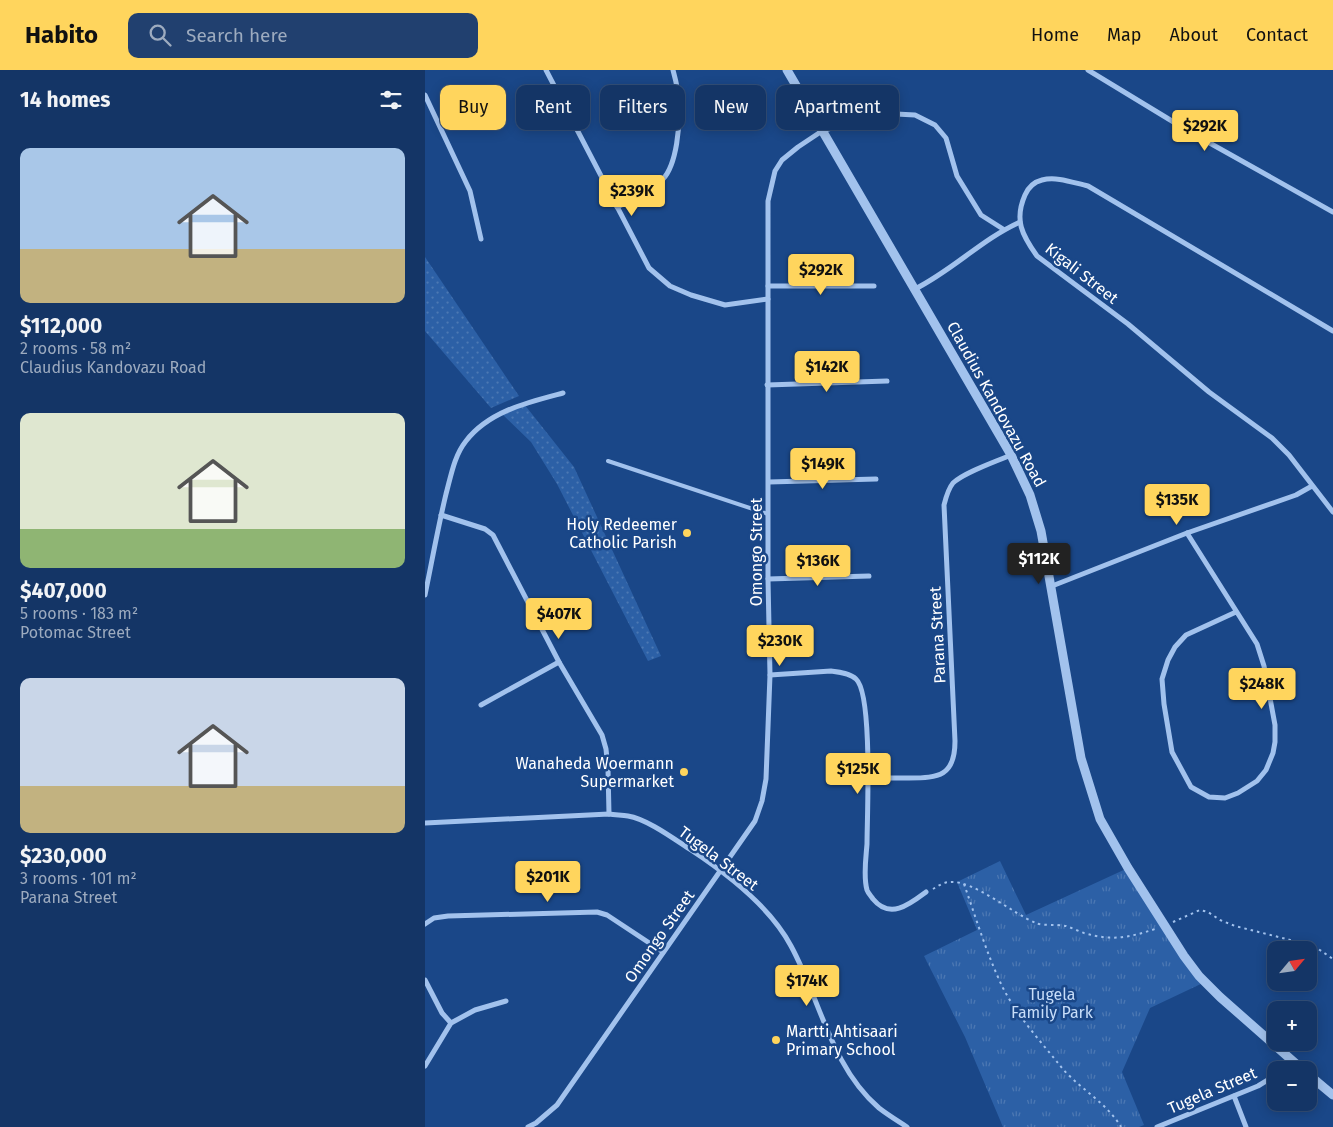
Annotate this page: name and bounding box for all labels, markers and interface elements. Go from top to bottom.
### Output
search box [128,13,478,58]
text: Habito [25,21,98,49]
icon: search [146,21,174,49]
text: Search here [186,24,288,47]
text: Home [1031,24,1079,46]
text: Map [1107,24,1141,46]
text: About [1169,24,1218,46]
text: Contact [1246,24,1308,46]
chip: Buy [440,85,506,130]
chip: Rent [516,85,590,130]
chip: Filters [600,85,685,130]
chip: New [695,85,766,130]
chip: Apartment [776,85,899,130]
icon: filters [377,86,405,114]
text: 14 homes [20,87,110,113]
pin: $292K [1170,109,1240,152]
text: $292K [1183,116,1227,135]
pin: $239K [597,174,667,217]
icon: home [168,181,258,271]
text: $239K [610,181,654,200]
street label: Kigali Street [1041,239,1122,308]
pin: $292K [786,254,856,296]
text: $292K [799,260,843,279]
text: $112,000 [20,313,102,339]
street label: Claudius Kandovazu Road [943,318,1050,490]
text: 2 rooms · 58 m² [20,339,131,358]
pin: $142K [792,350,862,393]
text: $142K [806,357,848,376]
text: Claudius Kandovazu Road [20,358,206,377]
icon: home [168,446,258,536]
pin: $149K [788,448,858,490]
text: $149K [801,454,845,473]
pin: $135K [1142,484,1212,526]
text: $135K [1156,490,1198,509]
street label: Omongo Street [747,497,766,606]
place label: Holy Redeemer Catholic Parish [566,515,678,552]
marker: Holy Redeemer Catholic Parish [681,527,693,539]
pin: $112K [1004,542,1074,585]
pin: $136K [783,544,853,587]
text: $112K [1018,549,1060,568]
text: $136K [796,551,840,570]
text: $407,000 [20,578,107,604]
street label: Parana Street [925,586,950,684]
pin: $407K [524,598,594,640]
text: 5 rooms · 183 m² [20,604,138,623]
text: $407K [537,604,581,623]
text: Potomac Street [20,623,131,642]
pin: $230K [745,624,815,667]
text: $230K [758,631,802,650]
pin: $248K [1227,668,1297,710]
text: $248K [1240,674,1284,693]
icon: home [168,711,258,801]
pin: $125K [823,752,893,795]
place label: Wanaheda Woermann Supermarket [515,754,674,791]
text: $125K [837,759,879,778]
marker: Wanaheda Woermann Supermarket [678,766,690,778]
street label: Tugela Street [675,822,762,895]
text: $230,000 [20,843,107,869]
pin: $201K [513,860,583,903]
text: $201K [526,867,570,886]
text: 3 rooms · 101 m² [20,869,137,888]
street label: Omongo Street [620,886,698,986]
text: Parana Street [20,888,117,907]
north arrow [1267,941,1317,991]
map controls [1267,941,1317,1111]
pin: $174K [772,964,842,1007]
text: $174K [786,971,828,990]
park label: Tugela Family Park [1011,985,1094,1022]
button: + [1267,1001,1317,1051]
place label: Martti Ahtisaari Primary School [786,1022,898,1059]
marker: Martti Ahtisaari Primary School [770,1034,782,1046]
button: − [1267,1061,1317,1111]
street label: Tugela Street [1165,1063,1260,1118]

